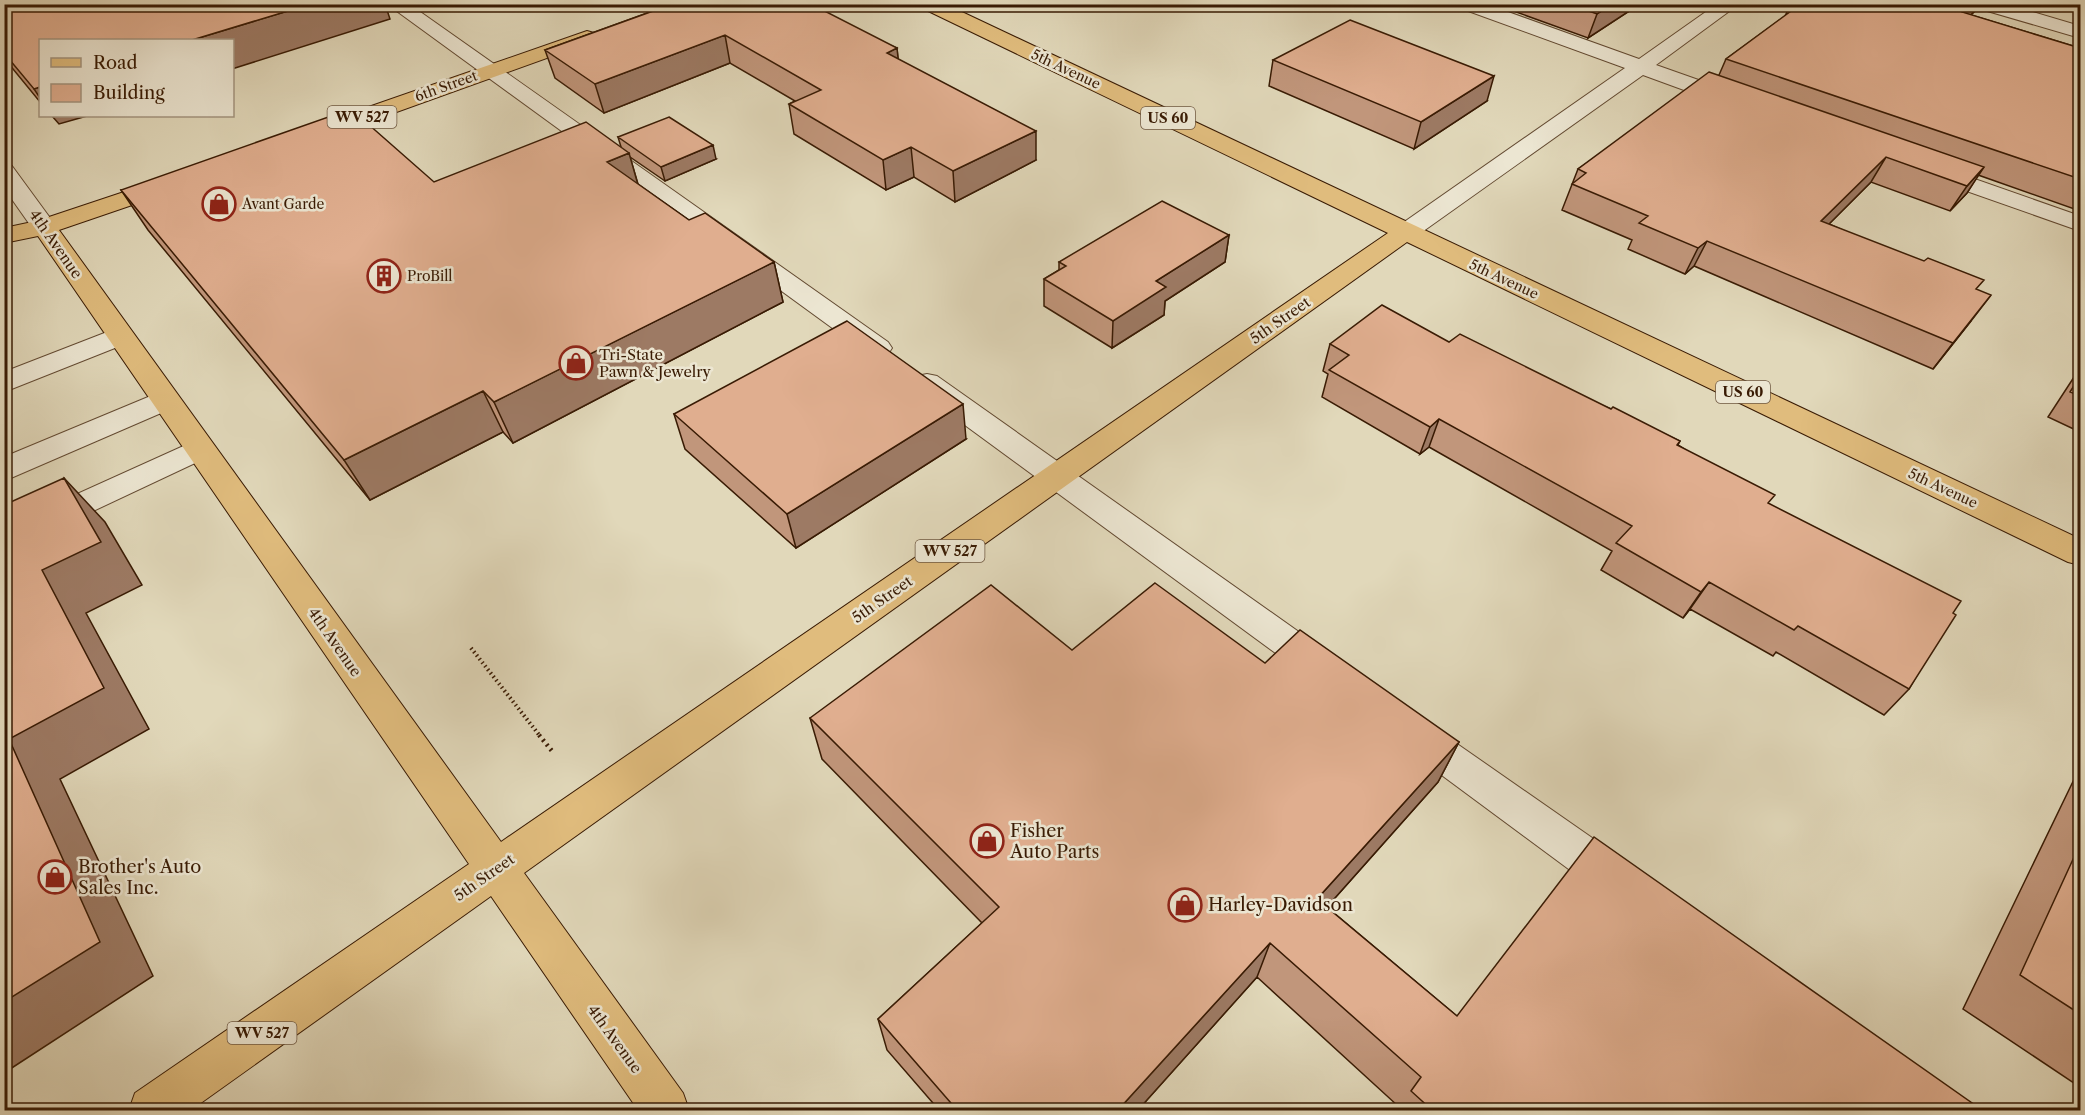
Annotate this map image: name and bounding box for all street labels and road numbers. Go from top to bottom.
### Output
street label: 5th Avenue [1029,45,1104,93]
street label: 6th Street [412,66,480,106]
road number: WV 527 [328,106,397,128]
road number: US 60 [1141,107,1195,129]
street label: 4th Avenue [25,206,87,282]
street label: 5th Avenue [1467,255,1542,303]
street label: 5th Street [1246,292,1314,348]
road number: US 60 [1716,381,1770,403]
street label: 5th Avenue [1906,464,1981,512]
road number: WV 527 [916,540,984,562]
street label: 5th Street [848,571,916,627]
street label: 4th Avenue [304,604,366,680]
street label: 5th Street [450,849,518,905]
street label: 4th Avenue [584,1001,646,1077]
road number: WV 527 [228,1022,296,1044]

